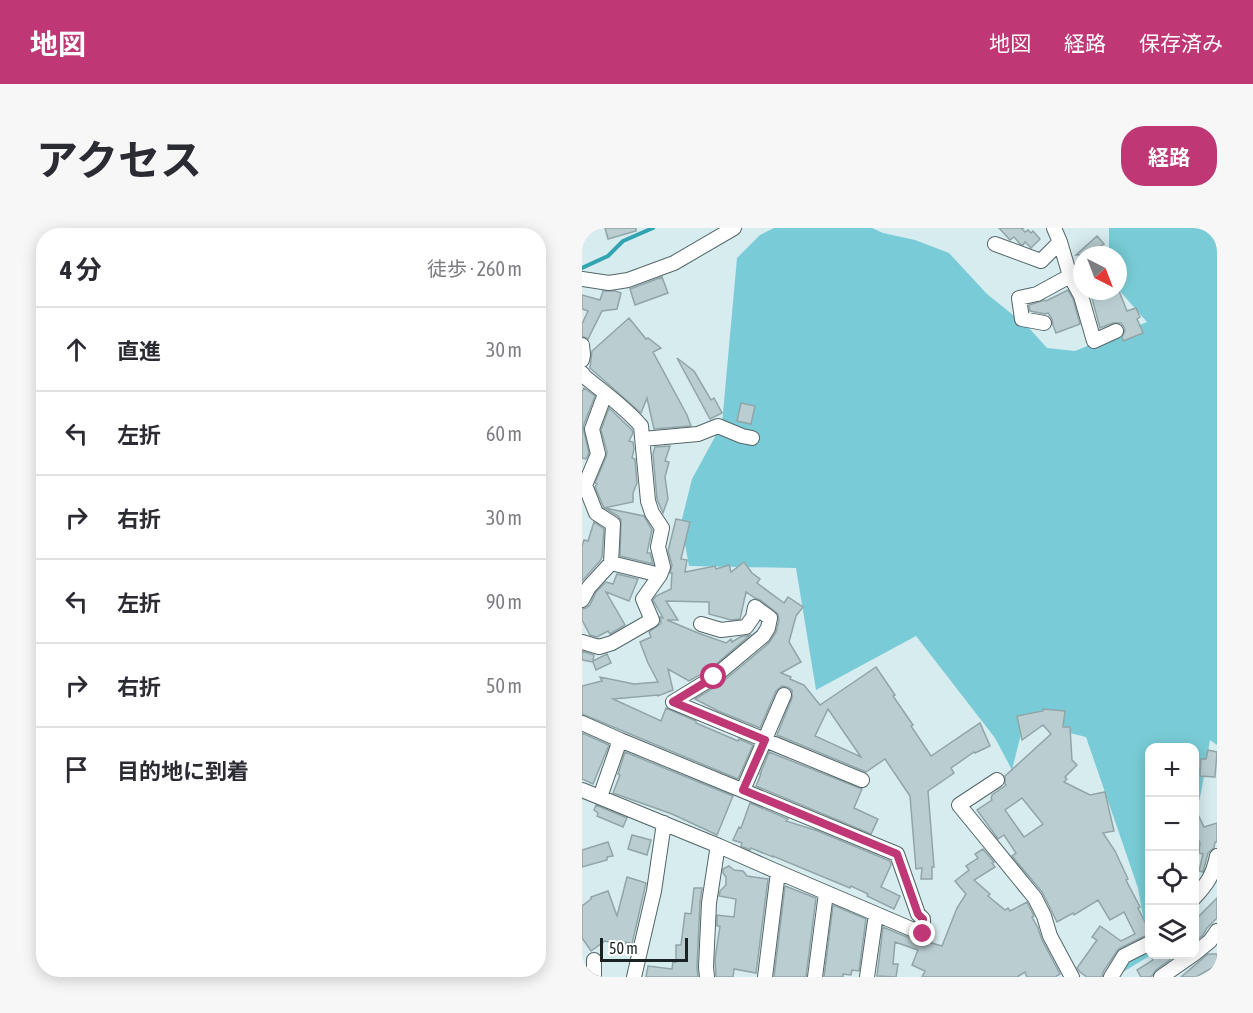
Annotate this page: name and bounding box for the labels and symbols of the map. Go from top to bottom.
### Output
north arrow [1073,246,1127,300]
route start [700,663,726,689]
route end [909,920,935,946]
scale bar [600,935,688,962]

